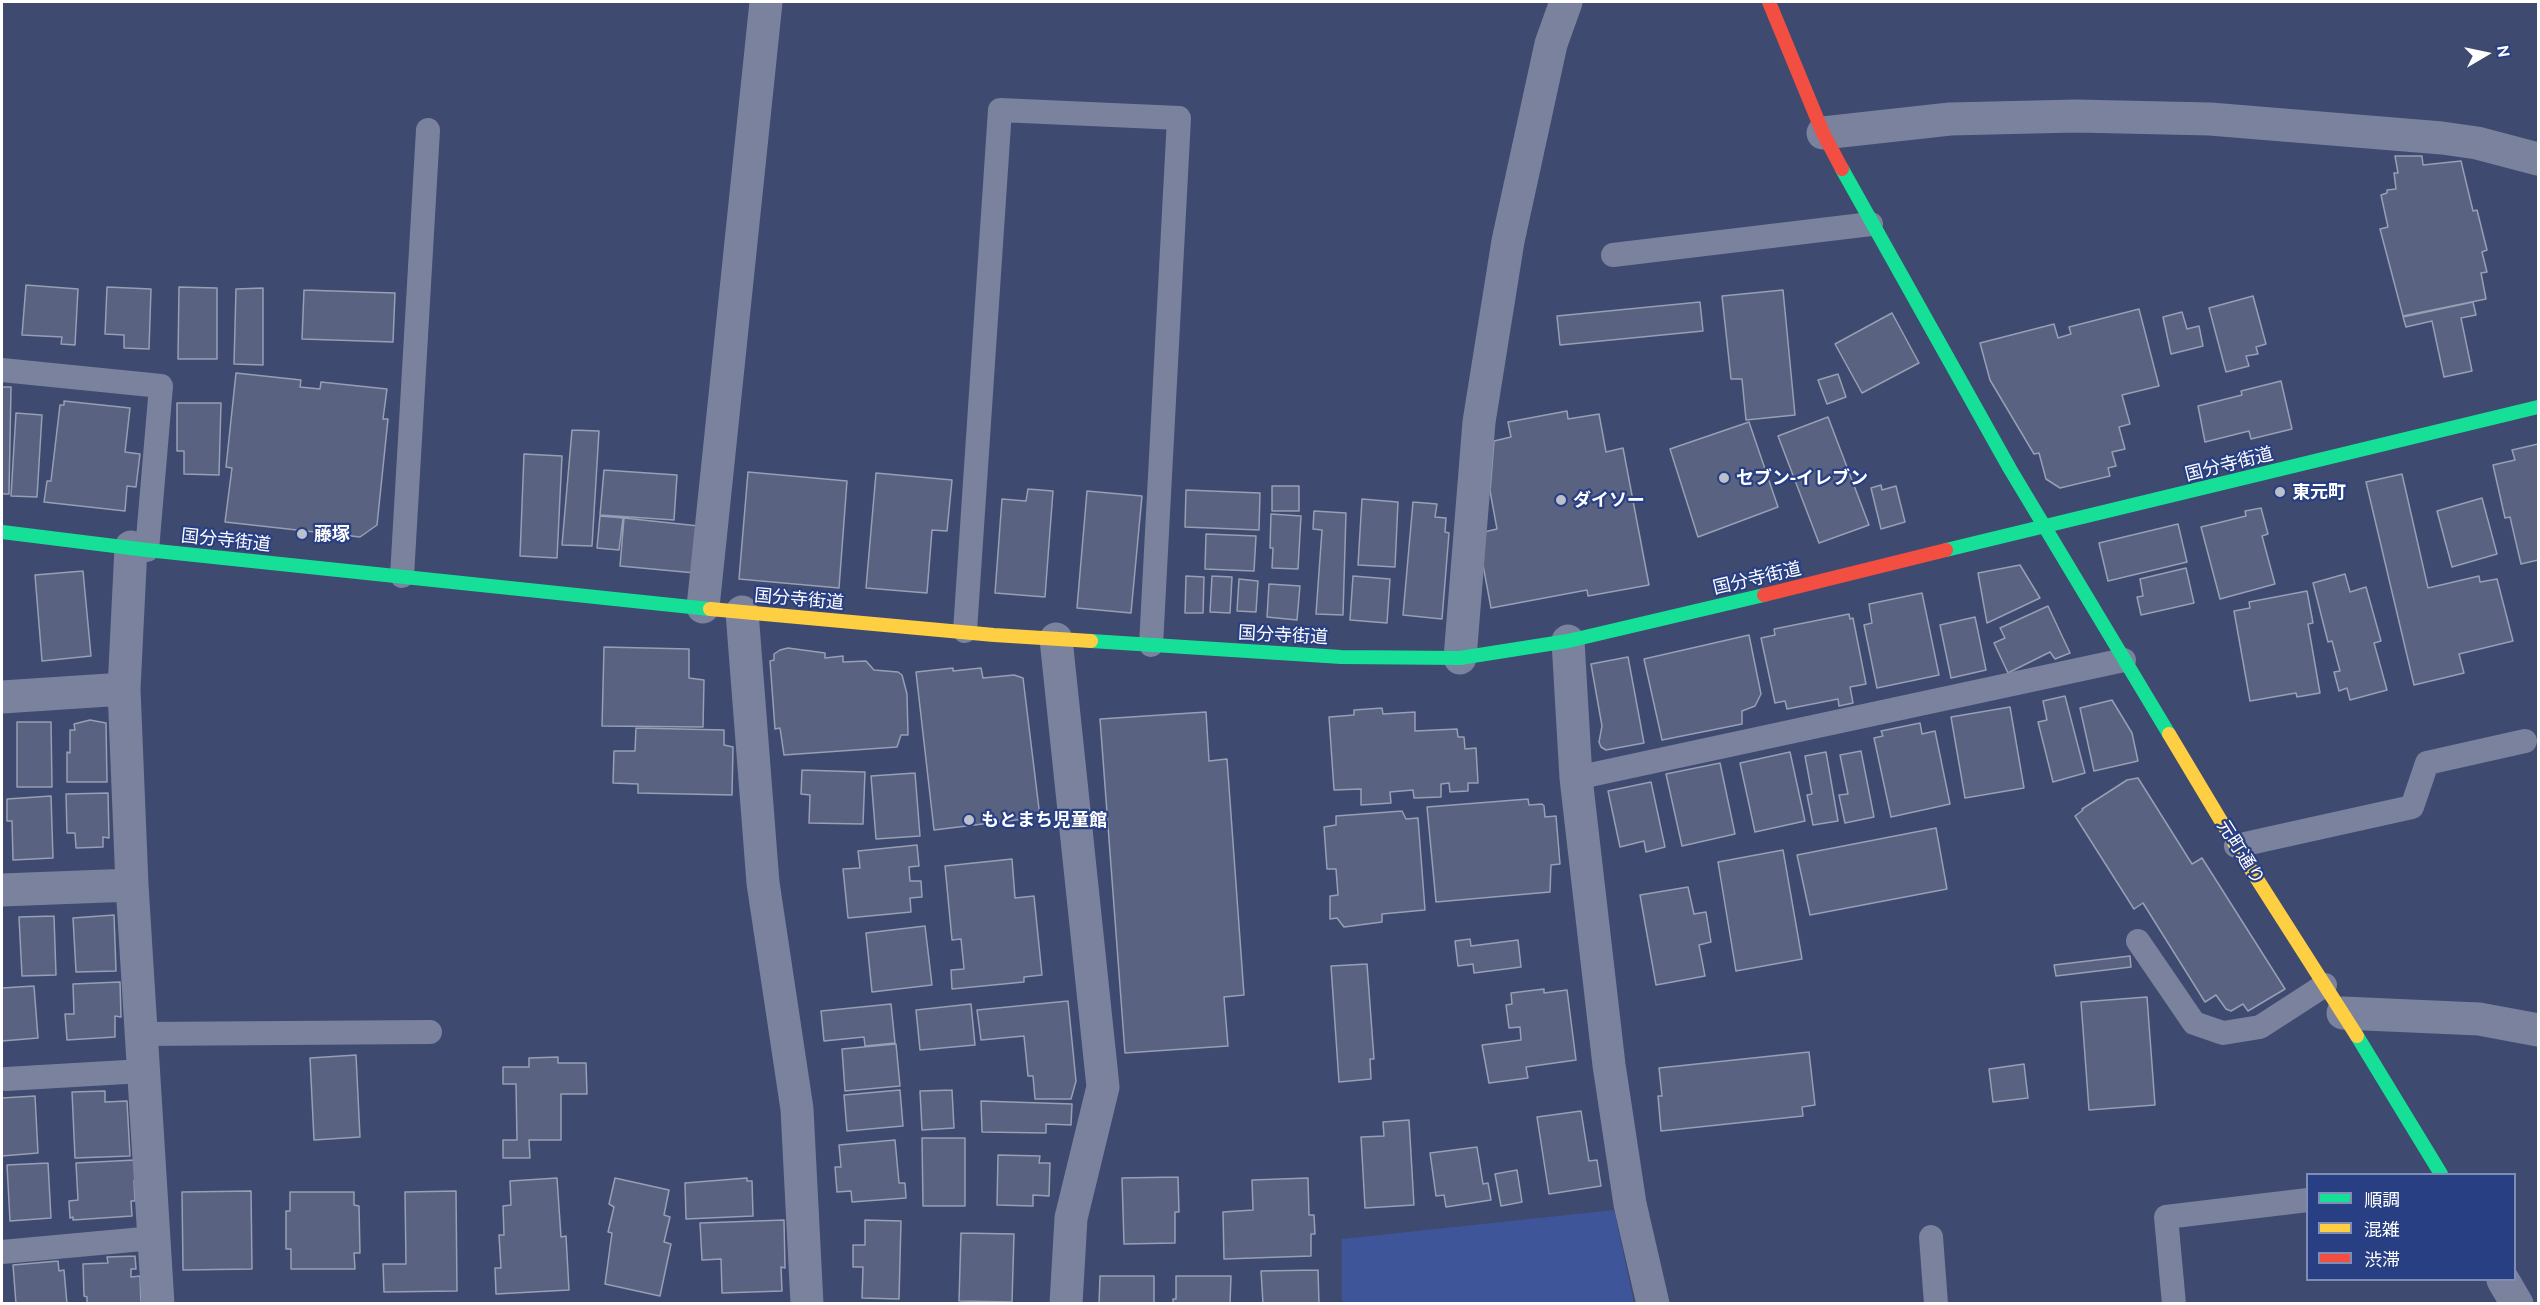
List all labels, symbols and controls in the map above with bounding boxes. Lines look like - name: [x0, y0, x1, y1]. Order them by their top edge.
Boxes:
- north arrow: [2456, 24, 2516, 84]
- text: N: [2494, 44, 2514, 58]
- street label: 国分寺街道: [2183, 443, 2275, 485]
- place label: セブン-イレブン: [1736, 467, 1868, 489]
- marker: セブン-イレブン: [1717, 471, 1731, 485]
- place label: 東元町: [2292, 481, 2346, 503]
- marker: 東元町: [2273, 485, 2287, 499]
- place label: ダイソー: [1573, 489, 1645, 511]
- marker: ダイソー: [1554, 493, 1568, 507]
- place label: 藤塚: [314, 523, 350, 545]
- street label: 国分寺街道: [180, 525, 272, 555]
- marker: 藤塚: [295, 527, 309, 541]
- street label: 国分寺街道: [1711, 557, 1803, 599]
- street label: 国分寺街道: [753, 584, 845, 614]
- street label: 国分寺街道: [1237, 622, 1329, 648]
- place label: もとまち児童館: [981, 809, 1107, 831]
- marker: もとまち児童館: [962, 813, 976, 827]
- street label: 元町通り: [2213, 816, 2269, 888]
- legend: [2306, 1173, 2516, 1281]
- text: 順調: [2364, 1189, 2400, 1209]
- text: 混雑: [2364, 1219, 2400, 1239]
- text: 渋滞: [2364, 1249, 2400, 1269]

